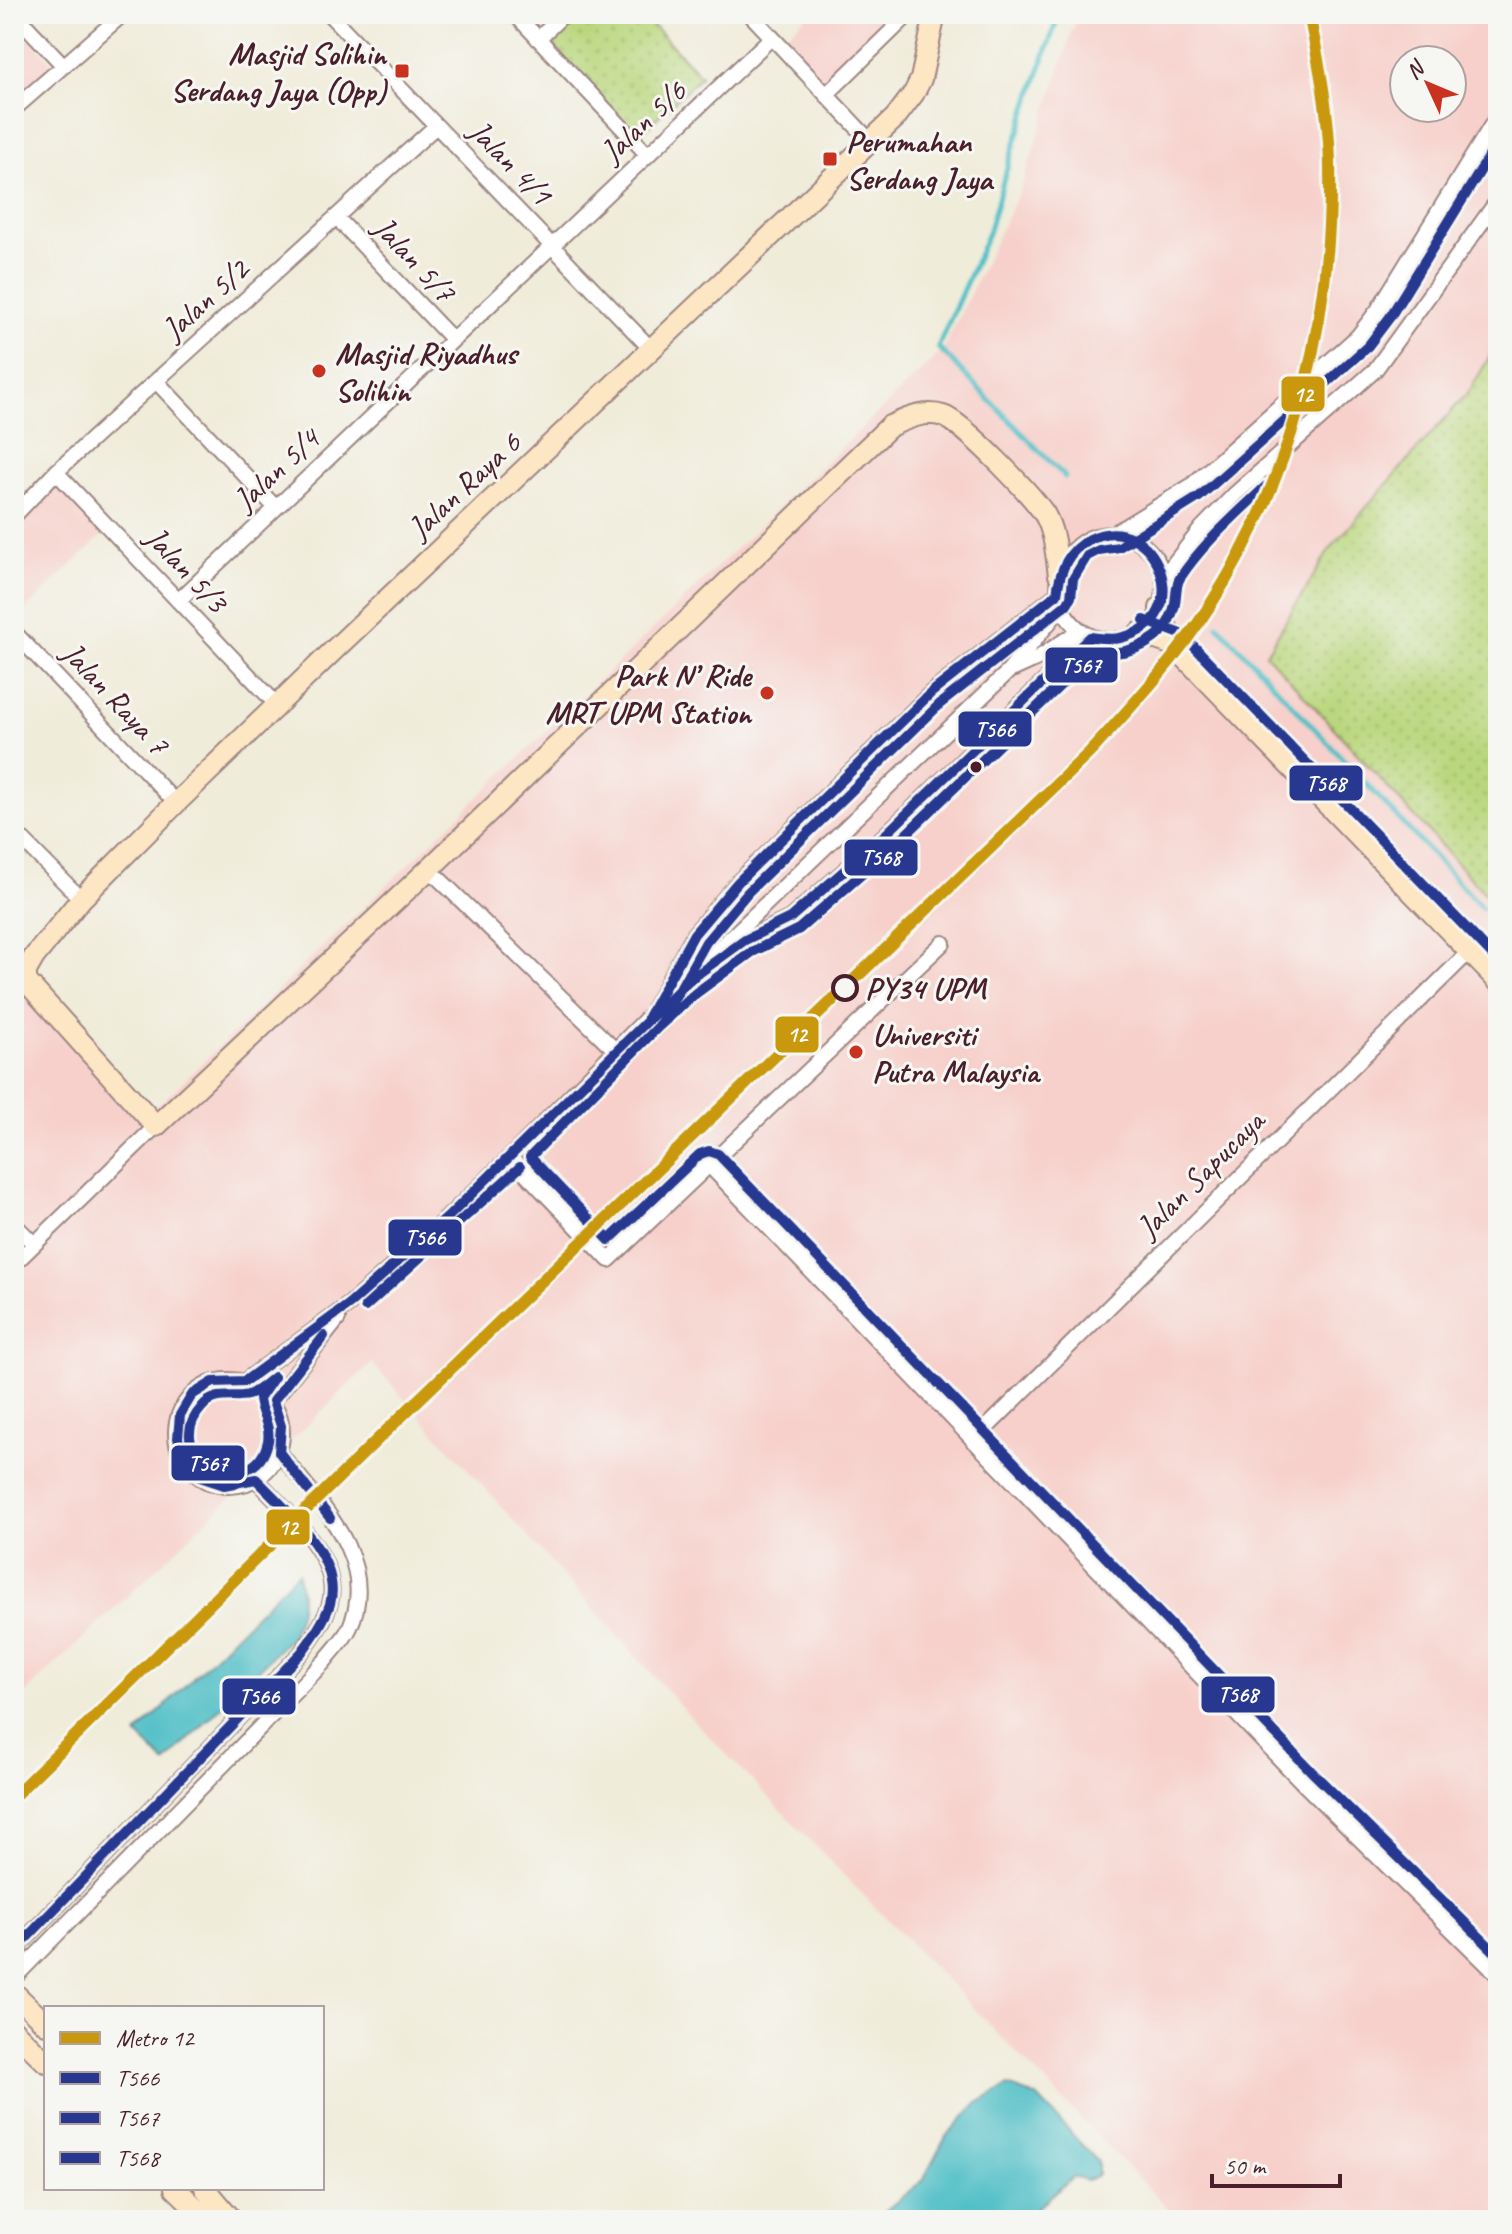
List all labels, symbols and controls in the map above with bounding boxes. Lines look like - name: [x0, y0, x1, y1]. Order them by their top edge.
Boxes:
- place label: Masjid Solihin Serdang Jaya (Opp): [170, 33, 388, 111]
- north arrow: [1388, 44, 1468, 124]
- text: N: [1400, 54, 1431, 85]
- marker: Masjid Solihin Serdang Jaya (Opp): [393, 62, 411, 80]
- street label: Jalan 5/6: [590, 70, 696, 173]
- street label: Jalan 4/1: [459, 110, 562, 215]
- place label: Perumahan Serdang Jaya: [846, 121, 995, 199]
- marker: Perumahan Serdang Jaya: [821, 150, 839, 168]
- street label: Jalan 5/7: [363, 206, 466, 312]
- street label: Jalan 5/2: [152, 248, 259, 350]
- place label: Masjid Riyadhus Solihin: [335, 333, 520, 411]
- marker: Masjid Riyadhus Solihin: [310, 362, 328, 380]
- line badge: 12: [1280, 375, 1326, 413]
- text: 12: [1293, 381, 1315, 409]
- street label: Jalan 5/4: [223, 417, 331, 521]
- street label: Jalan Raya 6: [398, 422, 531, 549]
- street label: Jalan 5/3: [135, 516, 239, 623]
- street label: Jalan Raya 7: [52, 632, 179, 765]
- line badge: T567: [1044, 646, 1119, 684]
- text: T567: [1061, 652, 1103, 680]
- place label: Park N’ Ride MRT UPM Station: [546, 655, 753, 733]
- marker: Park N’ Ride MRT UPM Station: [758, 684, 776, 702]
- line badge: T566: [957, 710, 1033, 748]
- text: T566: [975, 716, 1017, 744]
- unlabelled marker: [968, 759, 984, 775]
- line badge: T568: [1288, 764, 1364, 802]
- text: T568: [1306, 770, 1349, 798]
- line badge: T568: [843, 838, 919, 877]
- text: T568: [861, 844, 904, 872]
- place label: PY34 UPM: [865, 968, 988, 1009]
- marker: PY34 UPM: [832, 975, 858, 1001]
- place label: Universiti Putra Malaysia: [872, 1014, 1041, 1092]
- line badge: 12: [774, 1015, 820, 1054]
- text: 12: [787, 1021, 809, 1049]
- marker: Universiti Putra Malaysia: [847, 1043, 865, 1061]
- street label: Jalan Sapucaya: [1126, 1100, 1275, 1248]
- line badge: T566: [387, 1218, 463, 1257]
- text: T566: [405, 1224, 447, 1252]
- line badge: T567: [170, 1444, 246, 1482]
- text: T567: [188, 1450, 230, 1478]
- line badge: 12: [265, 1508, 311, 1546]
- text: 12: [278, 1514, 300, 1542]
- line badge: T568: [1200, 1675, 1276, 1714]
- line badge: T566: [221, 1677, 297, 1716]
- text: T568: [1218, 1681, 1261, 1709]
- text: T566: [239, 1683, 281, 1711]
- legend: [44, 2006, 324, 2190]
- text: Metro 12: [116, 2023, 196, 2053]
- text: T566: [116, 2063, 161, 2093]
- text: T567: [116, 2103, 161, 2133]
- scale bar: [1212, 2138, 1340, 2188]
- text: T568: [116, 2143, 162, 2173]
- text: 50 m: [1224, 2151, 1267, 2181]

